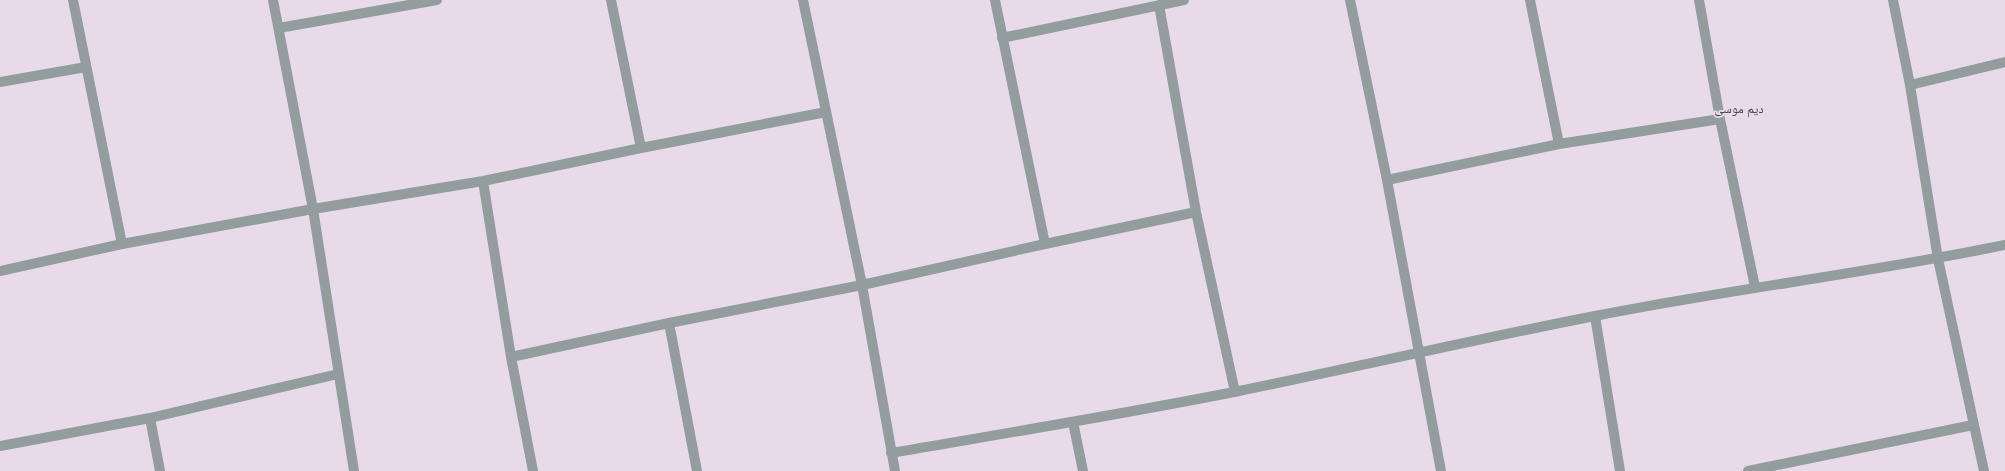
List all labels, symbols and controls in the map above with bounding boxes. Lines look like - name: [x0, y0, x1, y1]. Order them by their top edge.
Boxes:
- district label: ديم موسى: [1714, 100, 1764, 117]

